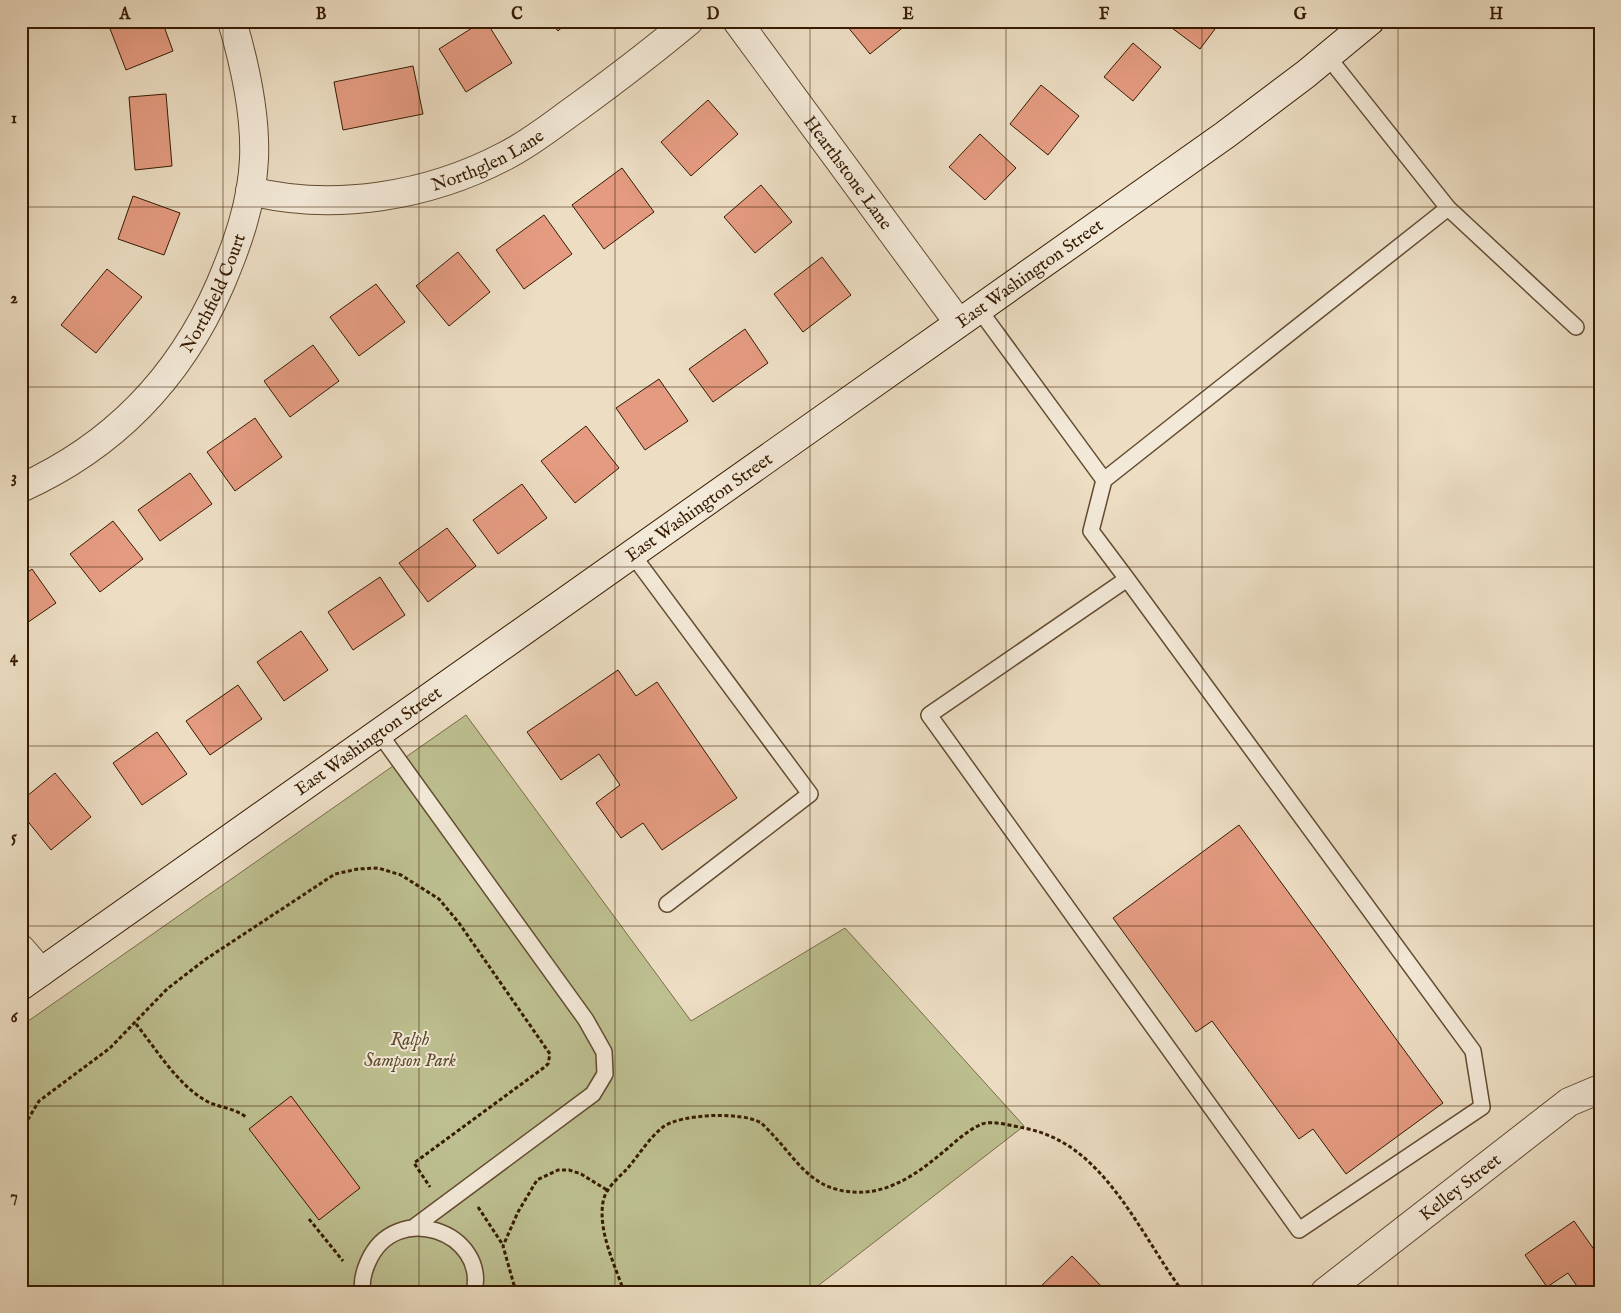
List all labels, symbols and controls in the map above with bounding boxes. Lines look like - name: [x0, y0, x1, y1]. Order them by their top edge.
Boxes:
- text: A: [119, 5, 132, 25]
- text: B: [316, 5, 327, 25]
- text: C: [511, 5, 523, 25]
- text: D: [707, 5, 720, 25]
- text: E: [902, 5, 914, 25]
- text: F: [1099, 5, 1110, 25]
- text: G: [1294, 5, 1307, 25]
- text: H: [1489, 5, 1503, 25]
- text: 1: [11, 109, 17, 129]
- street label: Hearthstone Lane: [798, 112, 897, 235]
- street label: Northglen Lane: [429, 125, 549, 198]
- street label: East Washington Street: [952, 215, 1108, 334]
- street label: Northfield Court: [176, 231, 252, 358]
- text: 2: [10, 289, 18, 309]
- street label: East Washington Street: [622, 448, 778, 568]
- text: 3: [11, 468, 17, 488]
- text: 4: [10, 648, 19, 668]
- street label: East Washington Street: [291, 682, 447, 802]
- text: 5: [11, 828, 17, 848]
- text: 6: [11, 1008, 19, 1028]
- park label: Ralph Sampson Park: [364, 1029, 456, 1073]
- street label: Kelley Street: [1416, 1149, 1506, 1227]
- text: 7: [10, 1187, 18, 1207]

